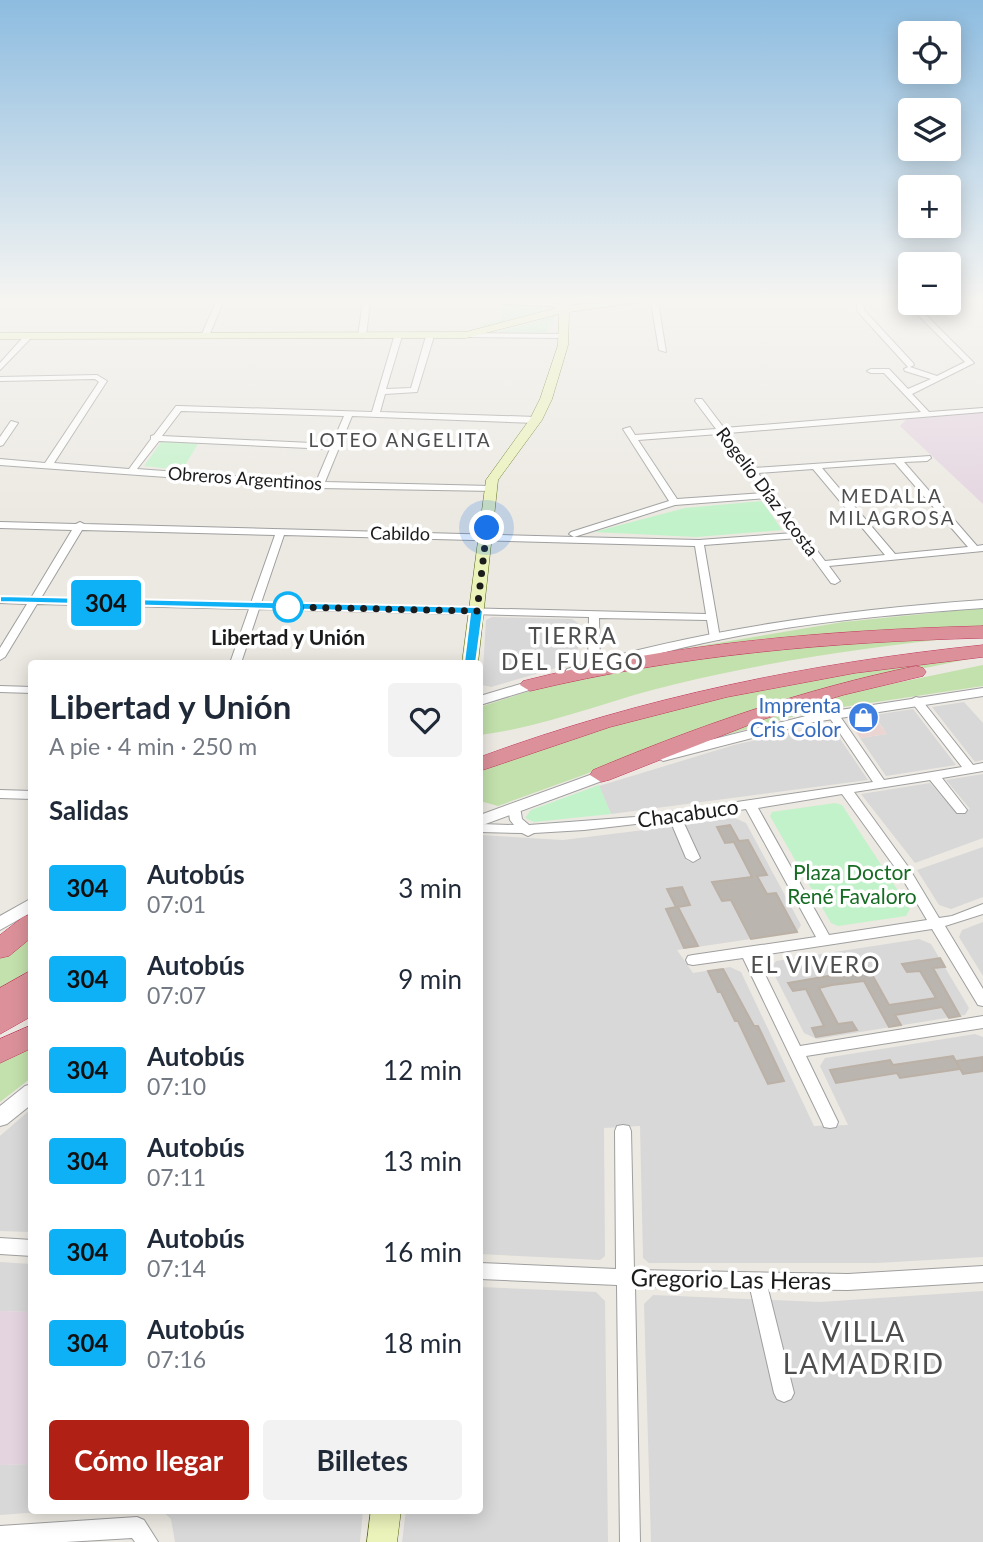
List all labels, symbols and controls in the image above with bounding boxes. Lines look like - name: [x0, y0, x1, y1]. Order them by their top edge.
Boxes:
- map controls: [898, 21, 961, 315]
- button: locate: [898, 21, 961, 84]
- button: layers: [898, 98, 961, 161]
- button: +: [898, 175, 961, 238]
- button: −: [898, 252, 961, 315]
- street label: Rogelio Díaz Acosta: [712, 423, 823, 560]
- district label: LOTEO ANGELITA: [308, 428, 492, 451]
- street label: Obreros Argentinos: [167, 462, 323, 494]
- district label: MEDALLA MILAGROSA: [828, 484, 956, 529]
- your location: [469, 510, 504, 545]
- street label: Cabildo: [370, 521, 430, 545]
- line badge: 304: [66, 580, 146, 626]
- text: 304: [85, 588, 127, 617]
- marker: Libertad y Unión: [273, 592, 303, 622]
- district label: TIERRA DEL FUEGO: [501, 621, 645, 675]
- place label: Libertad y Unión: [211, 624, 365, 649]
- button: heart: [388, 683, 462, 757]
- text: Libertad y Unión: [49, 686, 291, 726]
- place label: Imprenta Cris Color: [750, 692, 841, 741]
- shop icon: Imprenta Cris Color: [847, 701, 881, 735]
- text: A pie · 4 min · 250 m: [49, 732, 257, 760]
- street label: Chacabuco: [636, 793, 740, 832]
- text: Salidas: [49, 794, 129, 826]
- text: Autobús: [147, 858, 245, 890]
- park label: Plaza Doctor René Favaloro: [787, 859, 917, 908]
- text: 3 min: [398, 872, 462, 904]
- text: 304: [67, 873, 108, 902]
- text: 07:01: [147, 890, 206, 918]
- text: Autobús: [147, 949, 245, 981]
- district label: EL VIVERO: [751, 950, 882, 978]
- text: 9 min: [398, 963, 462, 995]
- text: 304: [67, 964, 108, 993]
- text: 07:07: [147, 981, 206, 1009]
- text: Autobús: [147, 1040, 245, 1072]
- text: 12 min: [383, 1054, 462, 1086]
- text: 304: [67, 1055, 108, 1084]
- text: 07:10: [147, 1072, 206, 1100]
- text: Autobús: [147, 1131, 245, 1163]
- text: 13 min: [383, 1145, 462, 1177]
- text: 304: [67, 1146, 108, 1175]
- text: 07:11: [147, 1163, 206, 1191]
- text: Autobús: [147, 1222, 245, 1254]
- text: 16 min: [383, 1236, 462, 1268]
- text: 304: [67, 1237, 108, 1266]
- text: 07:14: [147, 1254, 206, 1282]
- street label: Gregorio Las Heras: [630, 1262, 832, 1295]
- text: Autobús: [147, 1313, 245, 1345]
- district label: VILLA LAMADRID: [783, 1314, 945, 1380]
- text: 18 min: [383, 1327, 462, 1359]
- text: 304: [67, 1328, 108, 1357]
- text: 07:16: [147, 1345, 206, 1373]
- button: Cómo llegar: [49, 1420, 249, 1500]
- button: Billetes: [263, 1420, 462, 1500]

